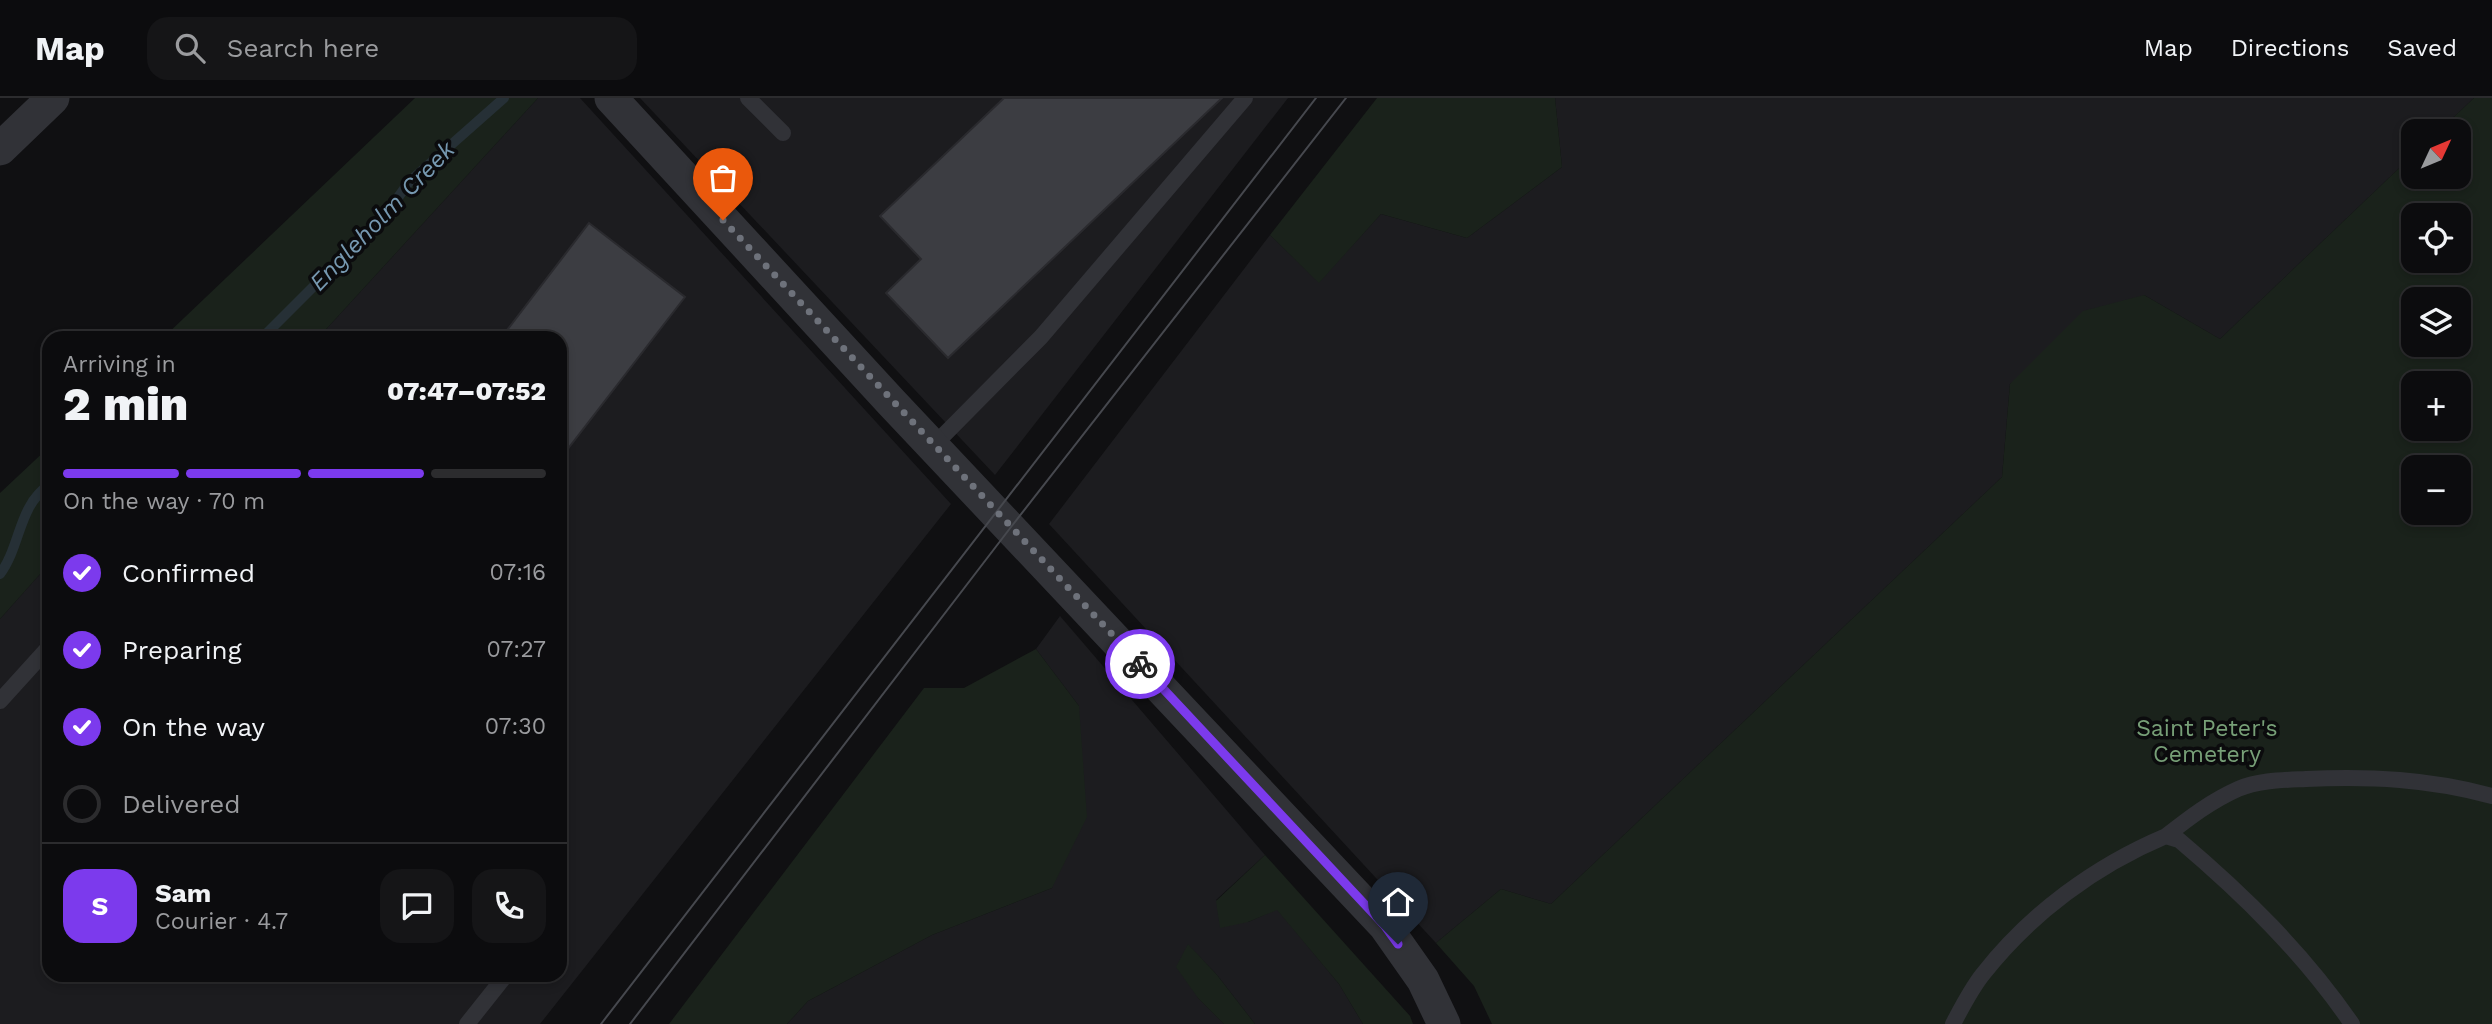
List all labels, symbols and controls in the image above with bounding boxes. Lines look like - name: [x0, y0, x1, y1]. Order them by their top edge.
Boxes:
- search box: [147, 17, 637, 80]
- text: Map: [35, 29, 105, 68]
- icon: search: [171, 29, 209, 67]
- text: Search here: [227, 33, 379, 63]
- text: Map: [2144, 34, 2193, 62]
- text: Directions: [2231, 34, 2349, 62]
- text: Saved: [2387, 34, 2457, 62]
- north arrow: [2401, 119, 2471, 189]
- map controls: [2401, 119, 2471, 525]
- water label: Engleholm Creek: [304, 135, 461, 296]
- pin: [693, 148, 753, 220]
- icon: bag: [704, 159, 742, 197]
- button: locate: [2401, 203, 2471, 273]
- button: layers: [2401, 287, 2471, 357]
- text: Arriving in: [63, 351, 176, 378]
- button: +: [2401, 371, 2471, 441]
- text: 07:47–07:52: [387, 376, 546, 406]
- text: 2 min: [63, 377, 188, 431]
- button: −: [2401, 455, 2471, 525]
- text: On the way · 70 m: [63, 488, 265, 515]
- icon: check: [63, 554, 101, 592]
- text: Confirmed: [122, 558, 255, 588]
- text: 07:16: [489, 559, 546, 586]
- courier: [1105, 629, 1175, 699]
- icon: check: [63, 631, 101, 669]
- text: Preparing: [122, 635, 242, 665]
- text: 07:27: [487, 636, 546, 663]
- icon: bike: [1121, 645, 1159, 683]
- icon: check: [63, 708, 101, 746]
- text: On the way: [122, 712, 265, 742]
- text: 07:30: [485, 713, 546, 740]
- park label: Saint Peter's Cemetery: [2136, 715, 2278, 768]
- text: Delivered: [122, 789, 241, 819]
- button: chat: [380, 869, 454, 943]
- button: phone: [472, 869, 546, 943]
- pin: [1368, 872, 1428, 944]
- text: Sam: [155, 878, 211, 908]
- icon: home: [1379, 883, 1417, 921]
- text: S: [92, 891, 108, 921]
- text: Courier · 4.7: [155, 908, 288, 935]

